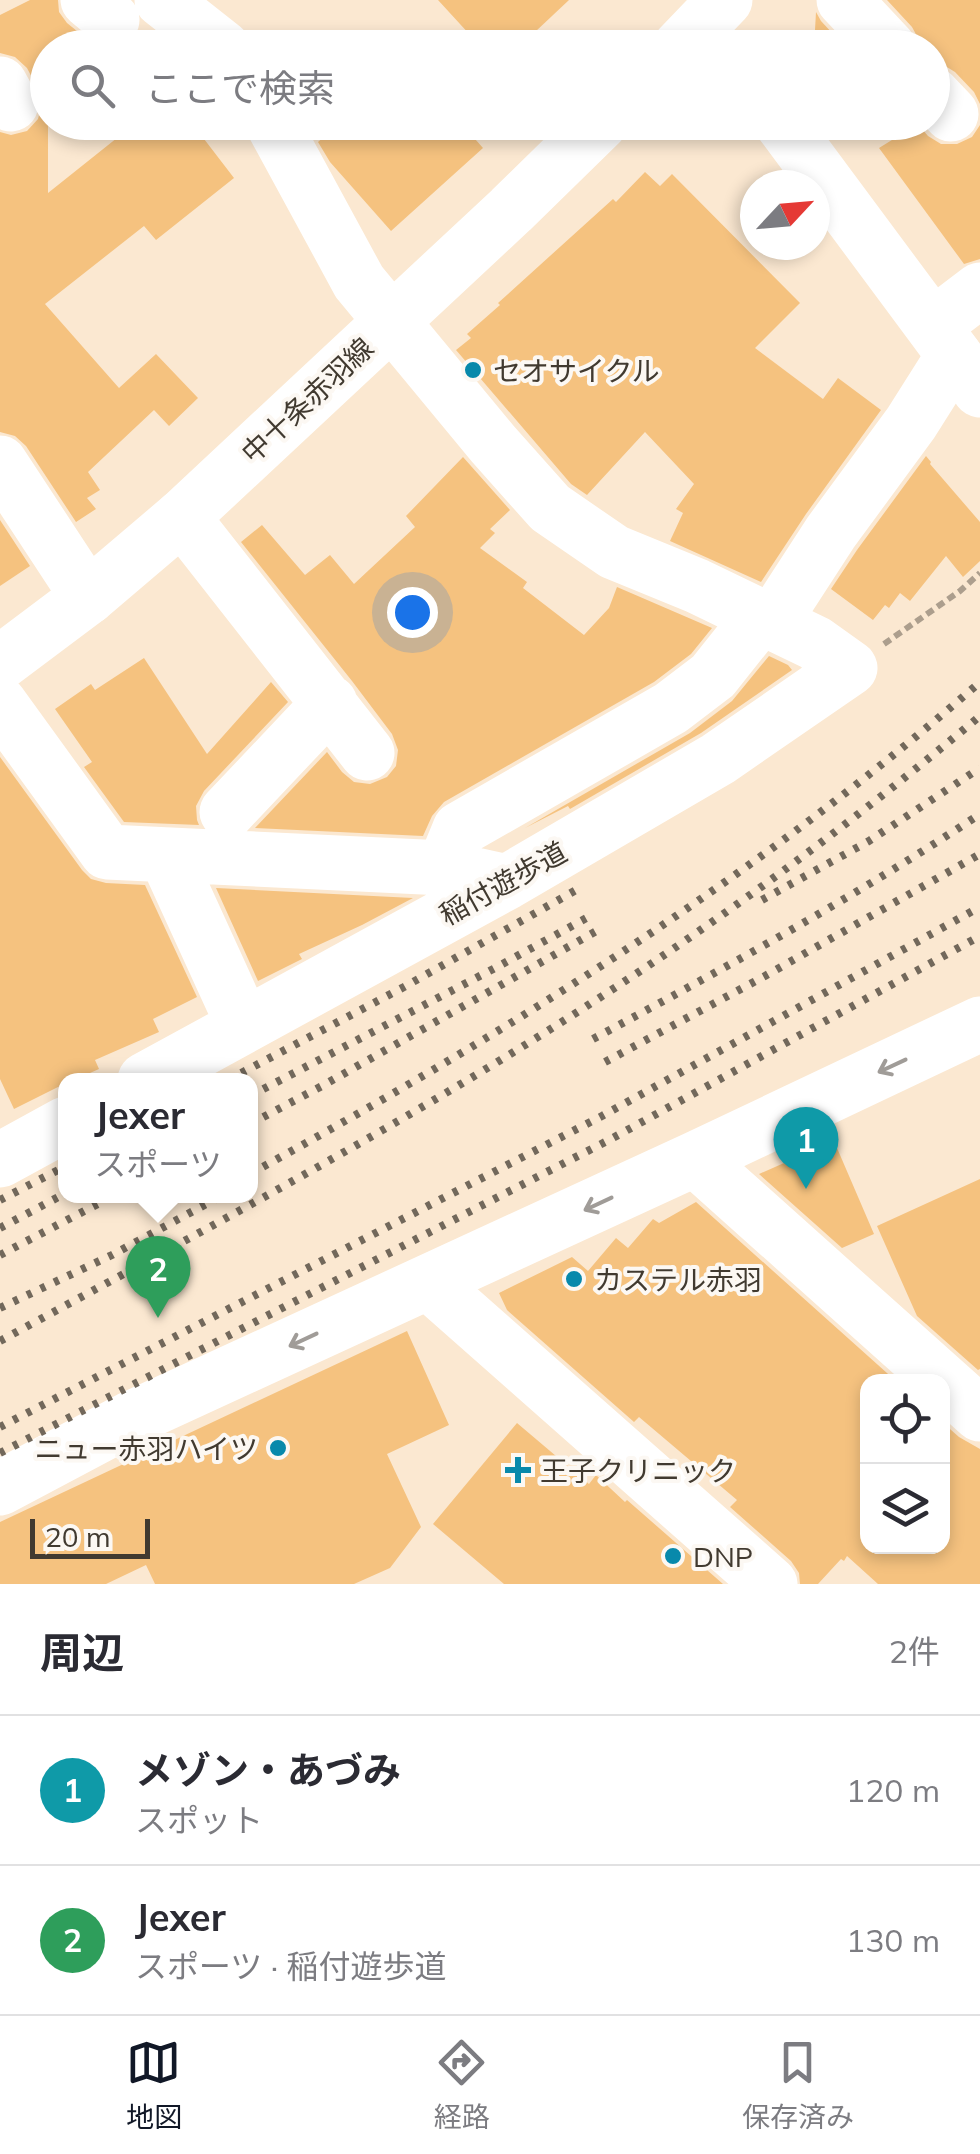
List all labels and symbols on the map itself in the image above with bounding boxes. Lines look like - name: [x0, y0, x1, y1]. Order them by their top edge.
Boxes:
- north arrow: [740, 170, 830, 260]
- street label: 中十条赤羽線: [234, 330, 380, 470]
- place label: セオサイクル: [493, 353, 660, 388]
- marker: セオサイクル: [462, 359, 484, 381]
- your location: [387, 587, 438, 638]
- street label: 稲付遊歩道: [433, 834, 573, 932]
- one-way arrow: [878, 1057, 908, 1076]
- pin: 1: [774, 1106, 838, 1189]
- one-way arrow: [583, 1196, 614, 1214]
- pin: 2: [126, 1236, 190, 1318]
- place label: カステル赤羽: [594, 1262, 762, 1297]
- marker: カステル赤羽: [563, 1268, 585, 1290]
- one-way arrow: [289, 1332, 319, 1351]
- place label: ニュー赤羽ハイツ: [35, 1431, 258, 1466]
- marker: ニュー赤羽ハイツ: [267, 1437, 289, 1459]
- place label: 王子クリニック: [540, 1453, 736, 1488]
- marker: 王子クリニック: [505, 1457, 531, 1483]
- scale bar: [30, 1514, 150, 1558]
- place label: DNP: [693, 1539, 753, 1574]
- marker: DNP: [662, 1545, 684, 1567]

